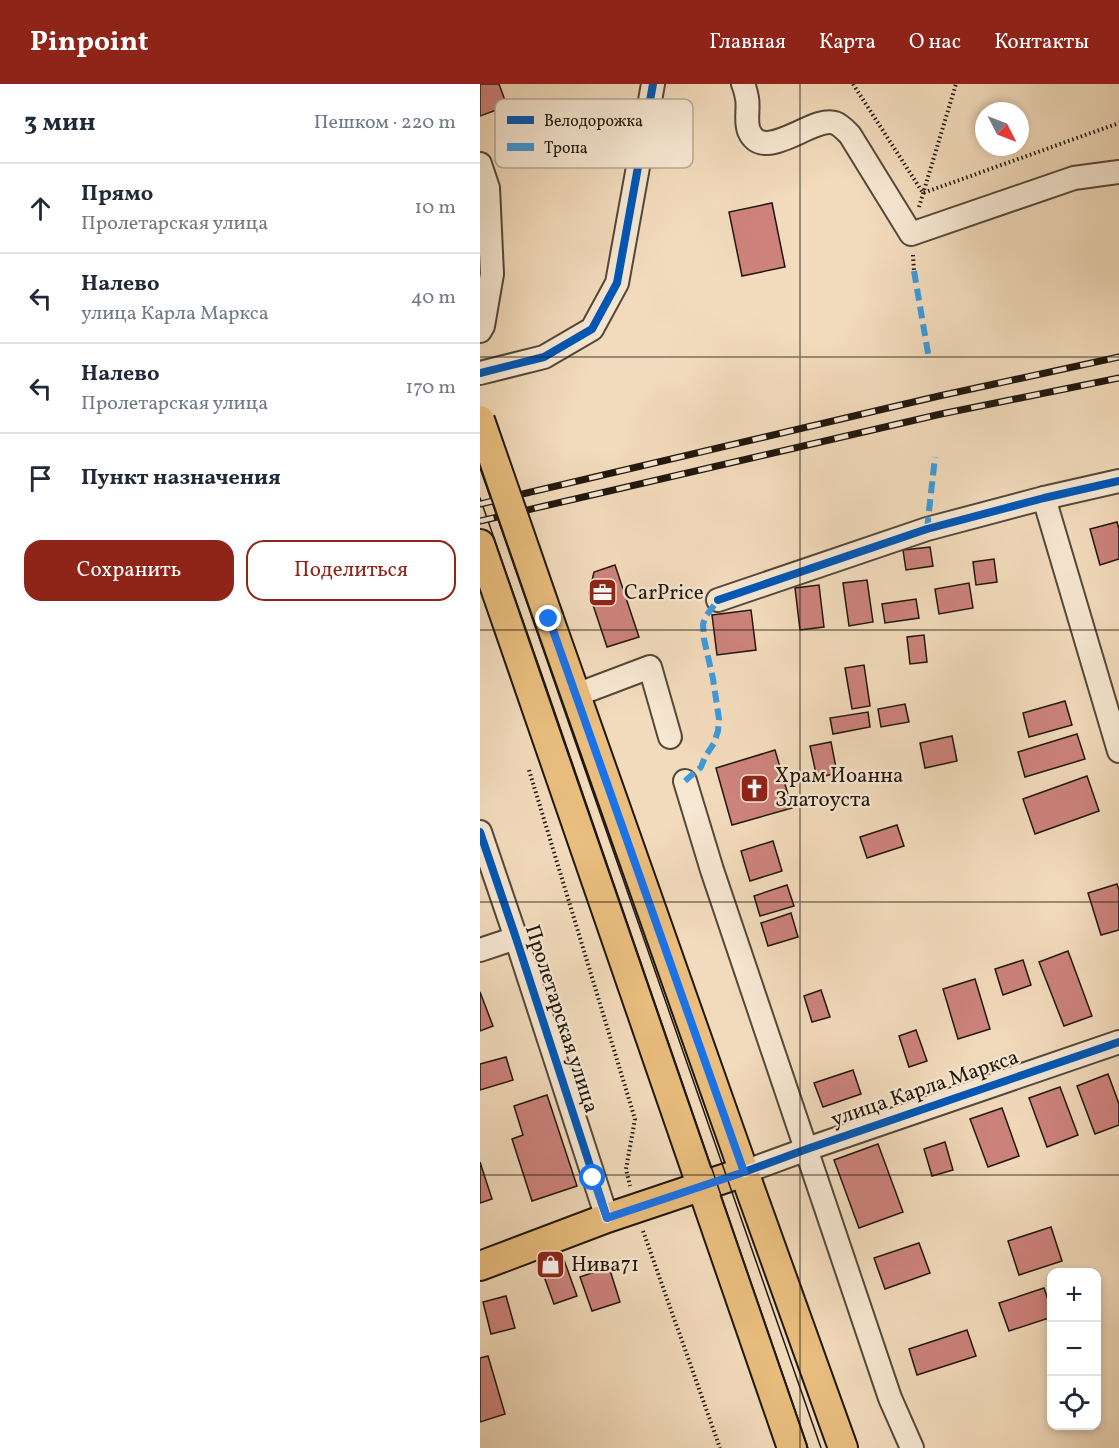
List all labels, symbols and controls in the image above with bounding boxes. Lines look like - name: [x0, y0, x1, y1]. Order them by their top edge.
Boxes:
- text: Pinpoint: [30, 23, 148, 62]
- text: Главная: [709, 28, 786, 57]
- text: Карта: [819, 28, 876, 57]
- text: О нас: [909, 28, 961, 57]
- text: Контакты: [994, 28, 1089, 57]
- legend: [495, 99, 693, 168]
- north arrow: [975, 102, 1029, 156]
- text: 3 мин: [24, 105, 96, 141]
- text: Пешком · 220 m: [314, 109, 456, 137]
- text: Велодорожка: [544, 111, 643, 133]
- text: Тропа: [544, 138, 588, 160]
- text: Прямо: [81, 179, 153, 210]
- icon: ahead: [24, 192, 57, 225]
- text: 10 m: [415, 194, 456, 222]
- text: Пролетарская улица: [81, 210, 268, 238]
- text: Налево: [81, 269, 160, 300]
- icon: left: [24, 282, 57, 315]
- text: 40 m: [411, 284, 456, 312]
- text: улица Карла Маркса: [81, 300, 269, 328]
- text: Налево: [81, 359, 160, 390]
- icon: left: [24, 372, 57, 405]
- text: 170 m: [406, 374, 456, 402]
- text: Пролетарская улица: [81, 390, 268, 418]
- icon: arrive: [24, 462, 57, 495]
- text: Пункт назначения: [81, 463, 281, 494]
- button: Сохранить: [24, 540, 234, 601]
- button: Поделиться: [246, 540, 456, 601]
- office icon: CarPrice: [587, 577, 619, 609]
- place label: CarPrice: [624, 579, 704, 608]
- route end: [535, 605, 561, 631]
- place label: Храм Иоанна Златоуста: [775, 762, 904, 815]
- church icon: Храм Иоанна Златоуста: [738, 772, 770, 804]
- street label: Пролетарская улица: [517, 921, 605, 1117]
- street label: улица Карла Маркса: [827, 1043, 1023, 1135]
- route start: [579, 1164, 605, 1190]
- shop icon: Нива71: [534, 1249, 566, 1281]
- place label: Нива71: [571, 1251, 639, 1280]
- map controls: [1047, 1268, 1101, 1430]
- button: +: [1047, 1268, 1101, 1322]
- button: −: [1047, 1322, 1101, 1376]
- button: locate: [1047, 1376, 1101, 1430]

